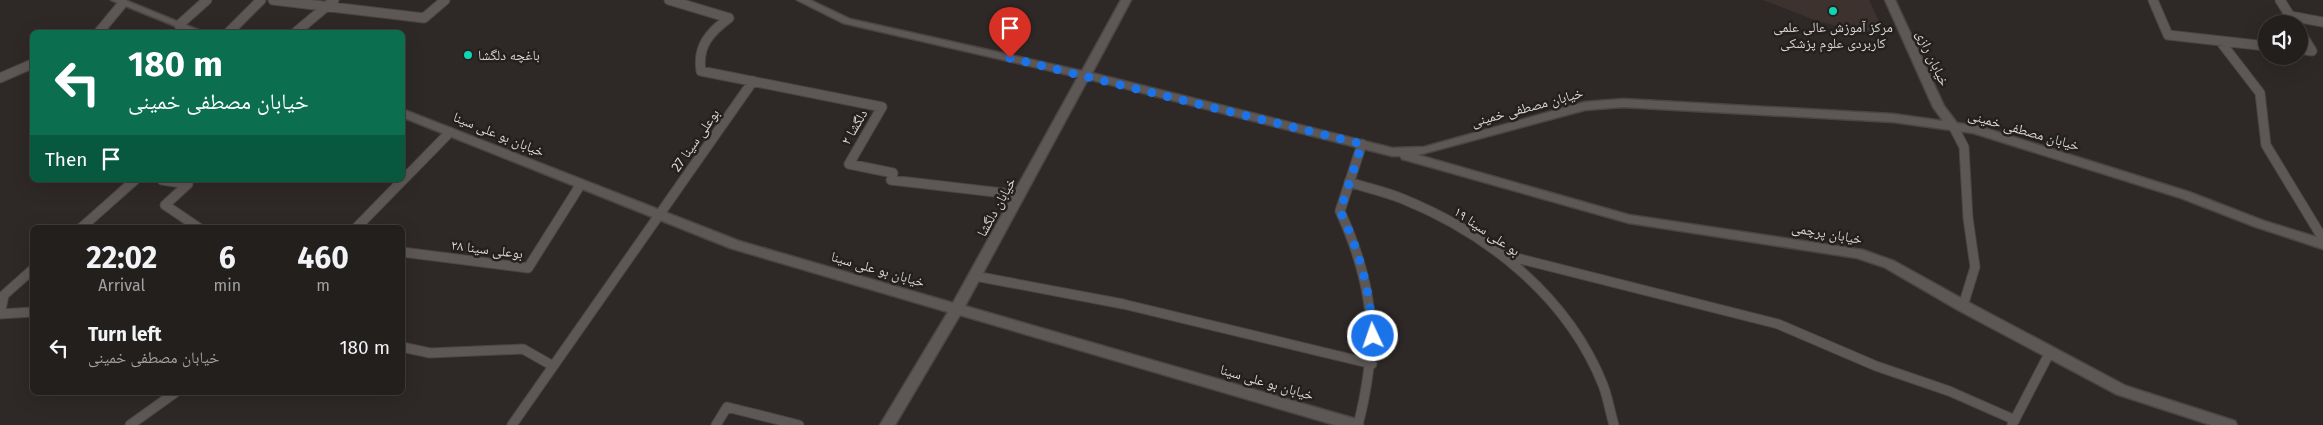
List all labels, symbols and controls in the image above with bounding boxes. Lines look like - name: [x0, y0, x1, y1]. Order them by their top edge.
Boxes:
- marker: مرکز آموزش عالی علمی کاربردی علوم پزشکی: [1827, 5, 1839, 17]
- pin: [989, 7, 1031, 58]
- icon: arrive: [996, 14, 1024, 42]
- map controls: [2258, 15, 2308, 65]
- button: sound: [2258, 15, 2308, 65]
- place label: مرکز آموزش عالی علمی کاربردی علوم پزشکی: [1773, 19, 1893, 53]
- street label: خیابان رازی: [1912, 28, 1953, 89]
- text: 180 m: [128, 43, 223, 85]
- place label: باغچه دلگشا: [478, 47, 540, 64]
- marker: باغچه دلگشا: [462, 49, 474, 61]
- icon: left: [45, 50, 110, 115]
- street label: خیابان مصطفی خمینی: [1469, 84, 1585, 131]
- text: خیابان مصطفی خمینی: [128, 88, 309, 115]
- street label: بوعلی سینا 27: [668, 105, 723, 175]
- street label: دلگشا ۲: [838, 106, 871, 148]
- street label: خیابان مصطفی خمینی: [1966, 106, 2082, 155]
- street label: خیابان بو علی سینا: [451, 108, 547, 160]
- icon: arrive: [97, 145, 125, 173]
- text: Then: [45, 148, 87, 171]
- street label: خیابان دلگشا: [973, 175, 1020, 240]
- street label: بو علی سینا ۱۹: [1450, 203, 1523, 260]
- street label: خیابان پرچمی: [1790, 219, 1864, 248]
- street label: بوعلی سینا ۲۸: [450, 237, 524, 262]
- text: 22:02: [86, 240, 157, 276]
- text: 6: [219, 240, 236, 276]
- text: 460: [297, 240, 349, 276]
- street label: خیابان بو علی سینا: [829, 248, 927, 291]
- text: Arrival: [98, 276, 145, 295]
- text: min: [213, 276, 241, 295]
- text: m: [316, 276, 330, 295]
- position arrow: [1346, 309, 1398, 361]
- text: Turn left: [88, 323, 162, 346]
- icon: left: [45, 334, 73, 362]
- text: 180 m: [339, 336, 390, 359]
- text: خیابان مصطفی خمینی: [88, 348, 220, 367]
- street label: خیابان بو علی سینا: [1218, 361, 1316, 404]

